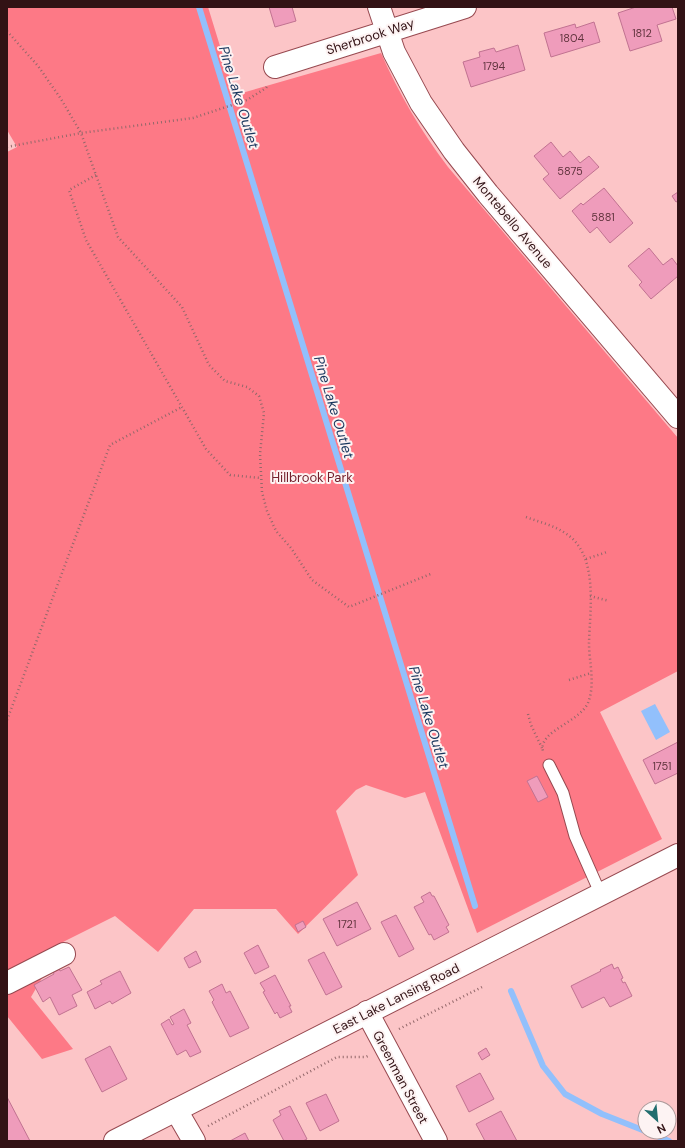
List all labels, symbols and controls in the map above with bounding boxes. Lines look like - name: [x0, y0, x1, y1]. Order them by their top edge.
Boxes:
- street label: Sherbrook Way: [324, 14, 416, 59]
- house number: 1812: [632, 26, 652, 40]
- house number: 1804: [560, 31, 584, 45]
- water label: Pine Lake Outlet: [215, 44, 263, 151]
- house number: 1794: [483, 59, 506, 73]
- house number: 5875: [557, 164, 583, 178]
- street label: Montebello Avenue: [469, 173, 556, 272]
- house number: 5881: [591, 210, 615, 224]
- water label: Pine Lake Outlet: [310, 354, 358, 461]
- park label: Hillbrook Park: [271, 469, 353, 486]
- water label: Pine Lake Outlet: [405, 664, 453, 771]
- house number: 1751: [652, 759, 672, 773]
- house number: 1721: [338, 917, 356, 931]
- street label: East Lake Lansing Road: [330, 959, 462, 1038]
- street label: Greenman Street: [369, 1028, 432, 1127]
- north arrow: [637, 1100, 677, 1140]
- text: N: [655, 1121, 668, 1137]

